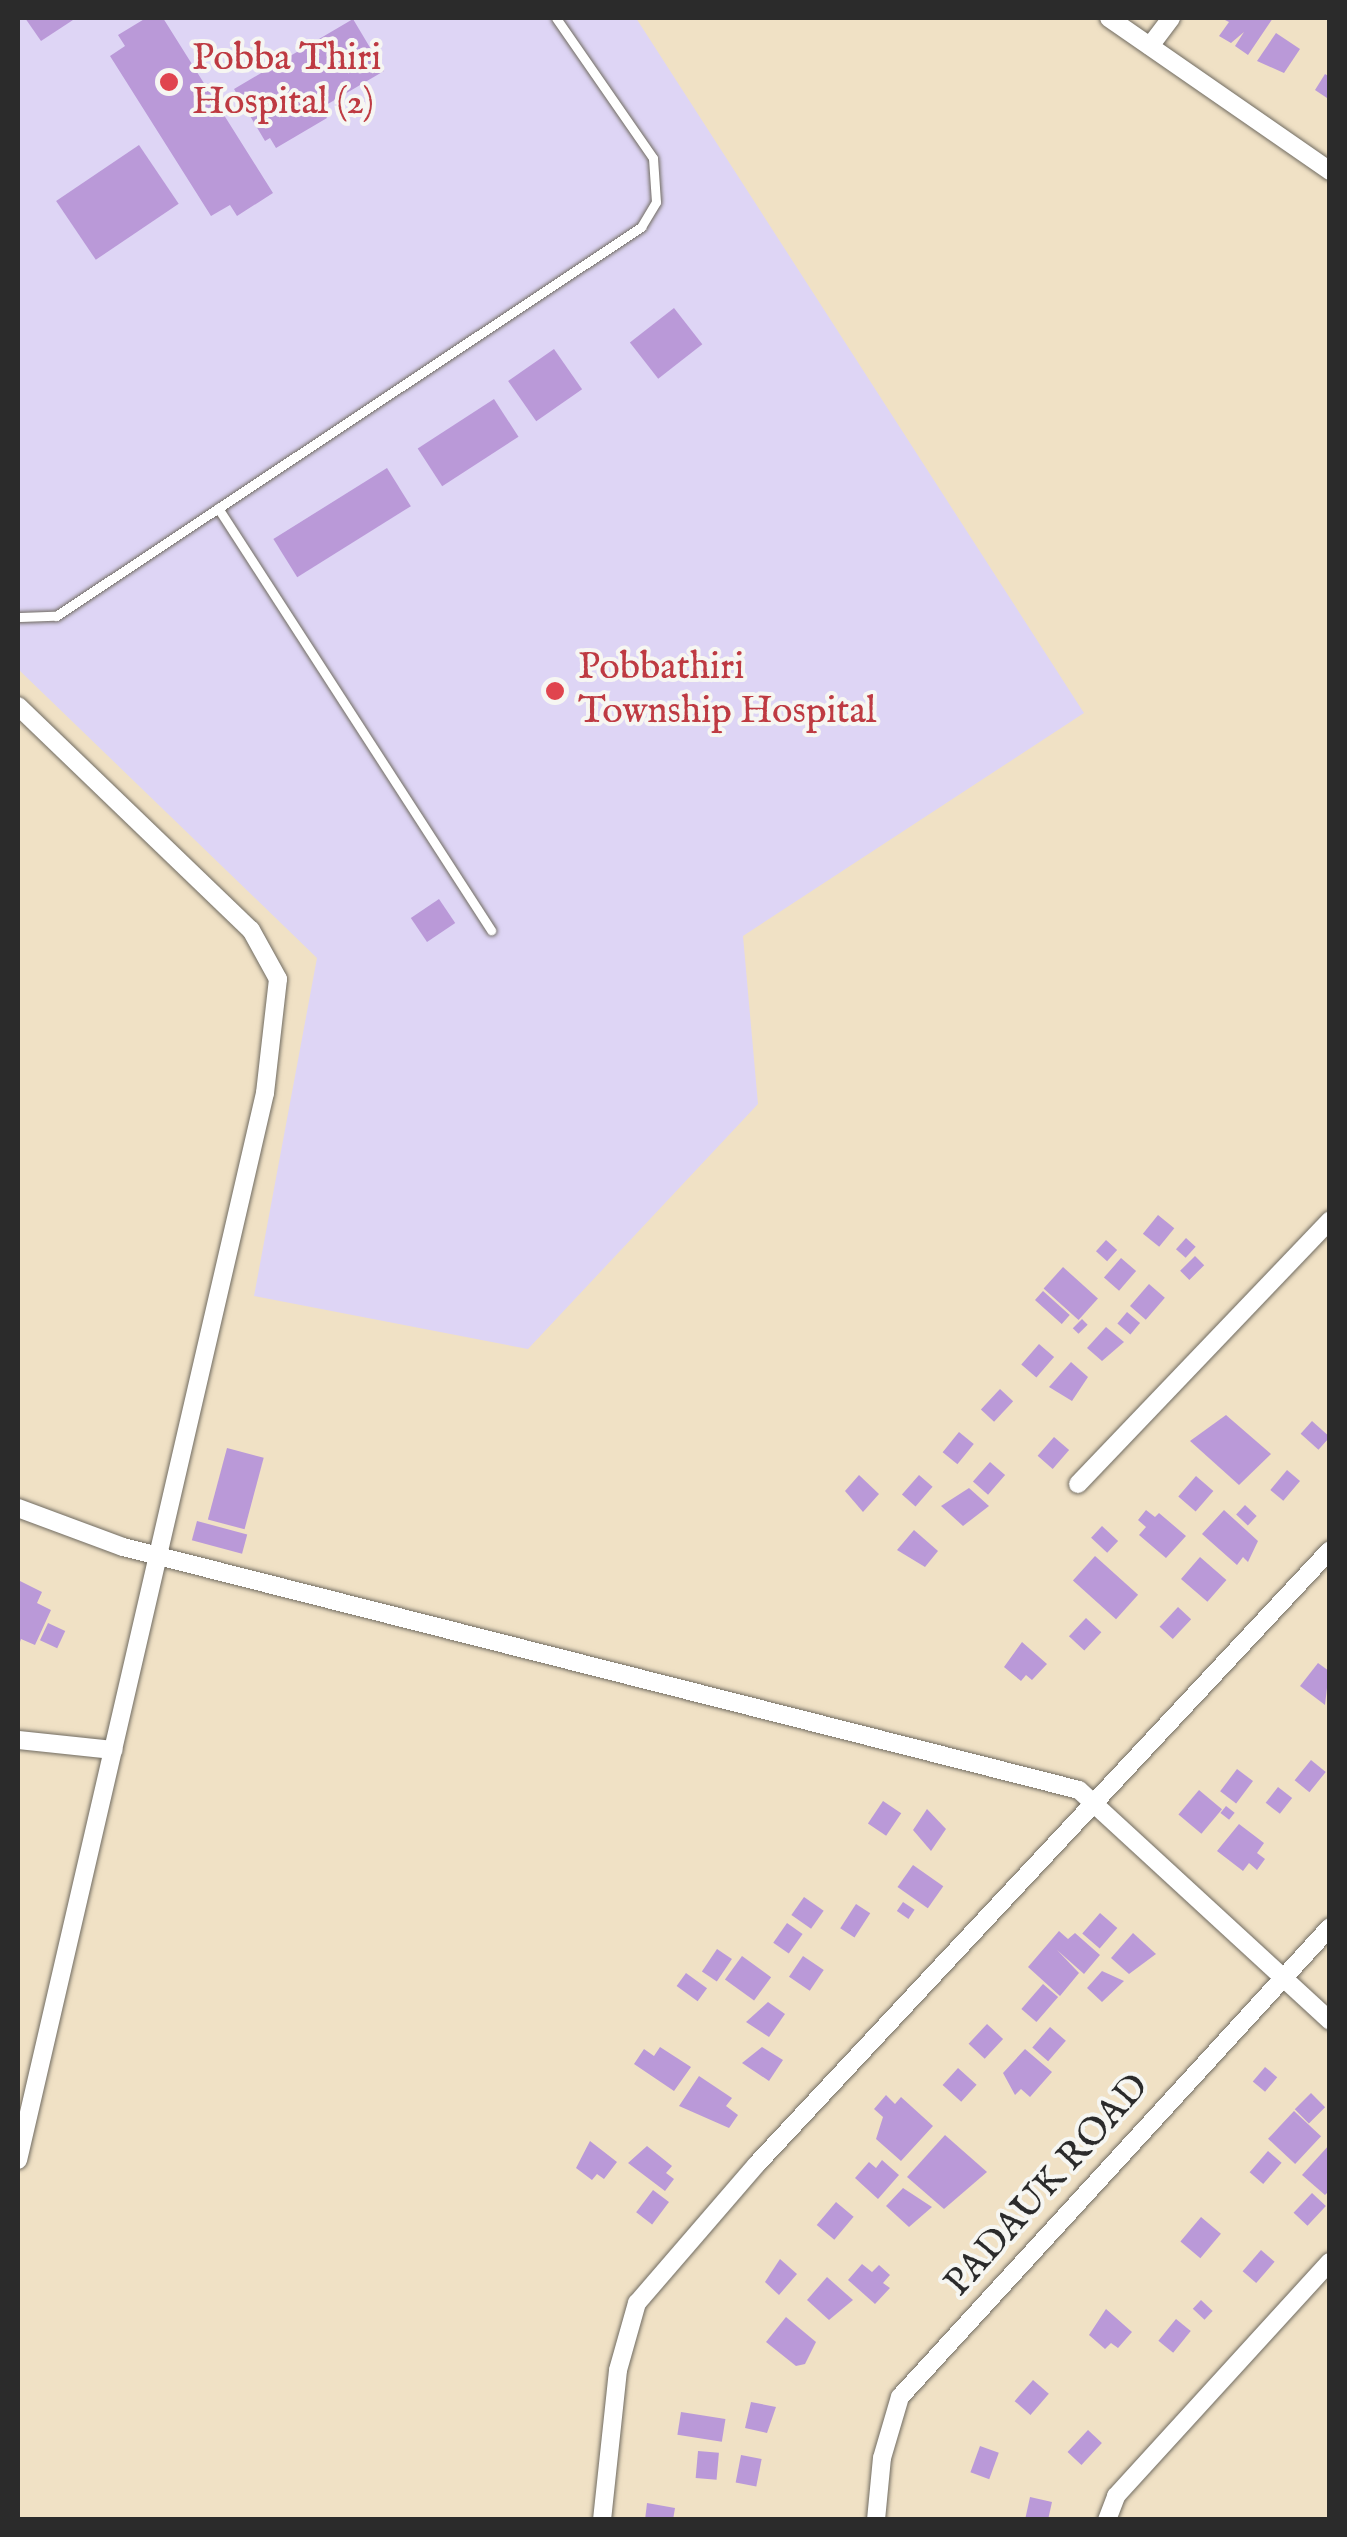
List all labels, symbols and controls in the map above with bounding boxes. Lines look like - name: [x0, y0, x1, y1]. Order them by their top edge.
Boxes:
- place label: Pobba Thiri Hospital (2): [192, 37, 381, 126]
- marker: Pobba Thiri Hospital (2): [156, 69, 182, 95]
- place label: Pobbathiri Township Hospital: [578, 646, 876, 736]
- marker: Pobbathiri Township Hospital: [542, 678, 568, 704]
- street label: PADAUK ROAD: [936, 2065, 1160, 2307]

